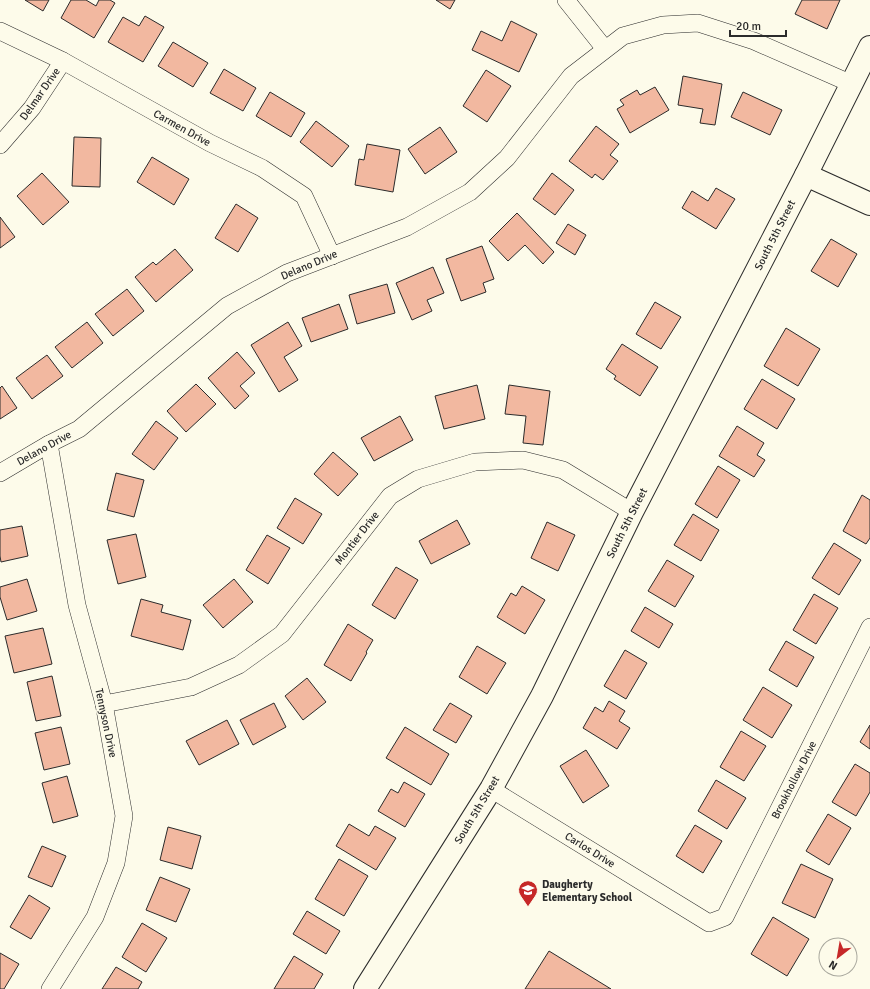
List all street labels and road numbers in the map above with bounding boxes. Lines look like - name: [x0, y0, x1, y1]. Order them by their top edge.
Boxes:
- street label: Delmar Drive: [17, 65, 63, 123]
- street label: Carmen Drive: [151, 107, 213, 149]
- street label: South 5th Street: [752, 198, 798, 272]
- street label: Delano Drive: [279, 247, 339, 283]
- street label: Delano Drive: [15, 428, 73, 468]
- street label: South 5th Street: [604, 486, 650, 560]
- street label: Montier Drive: [332, 509, 382, 567]
- street label: Tennyson Drive: [92, 687, 120, 759]
- street label: Brookhollow Drive: [769, 739, 819, 821]
- street label: South 5th Street: [452, 774, 502, 846]
- street label: Carlos Drive: [562, 829, 618, 871]

